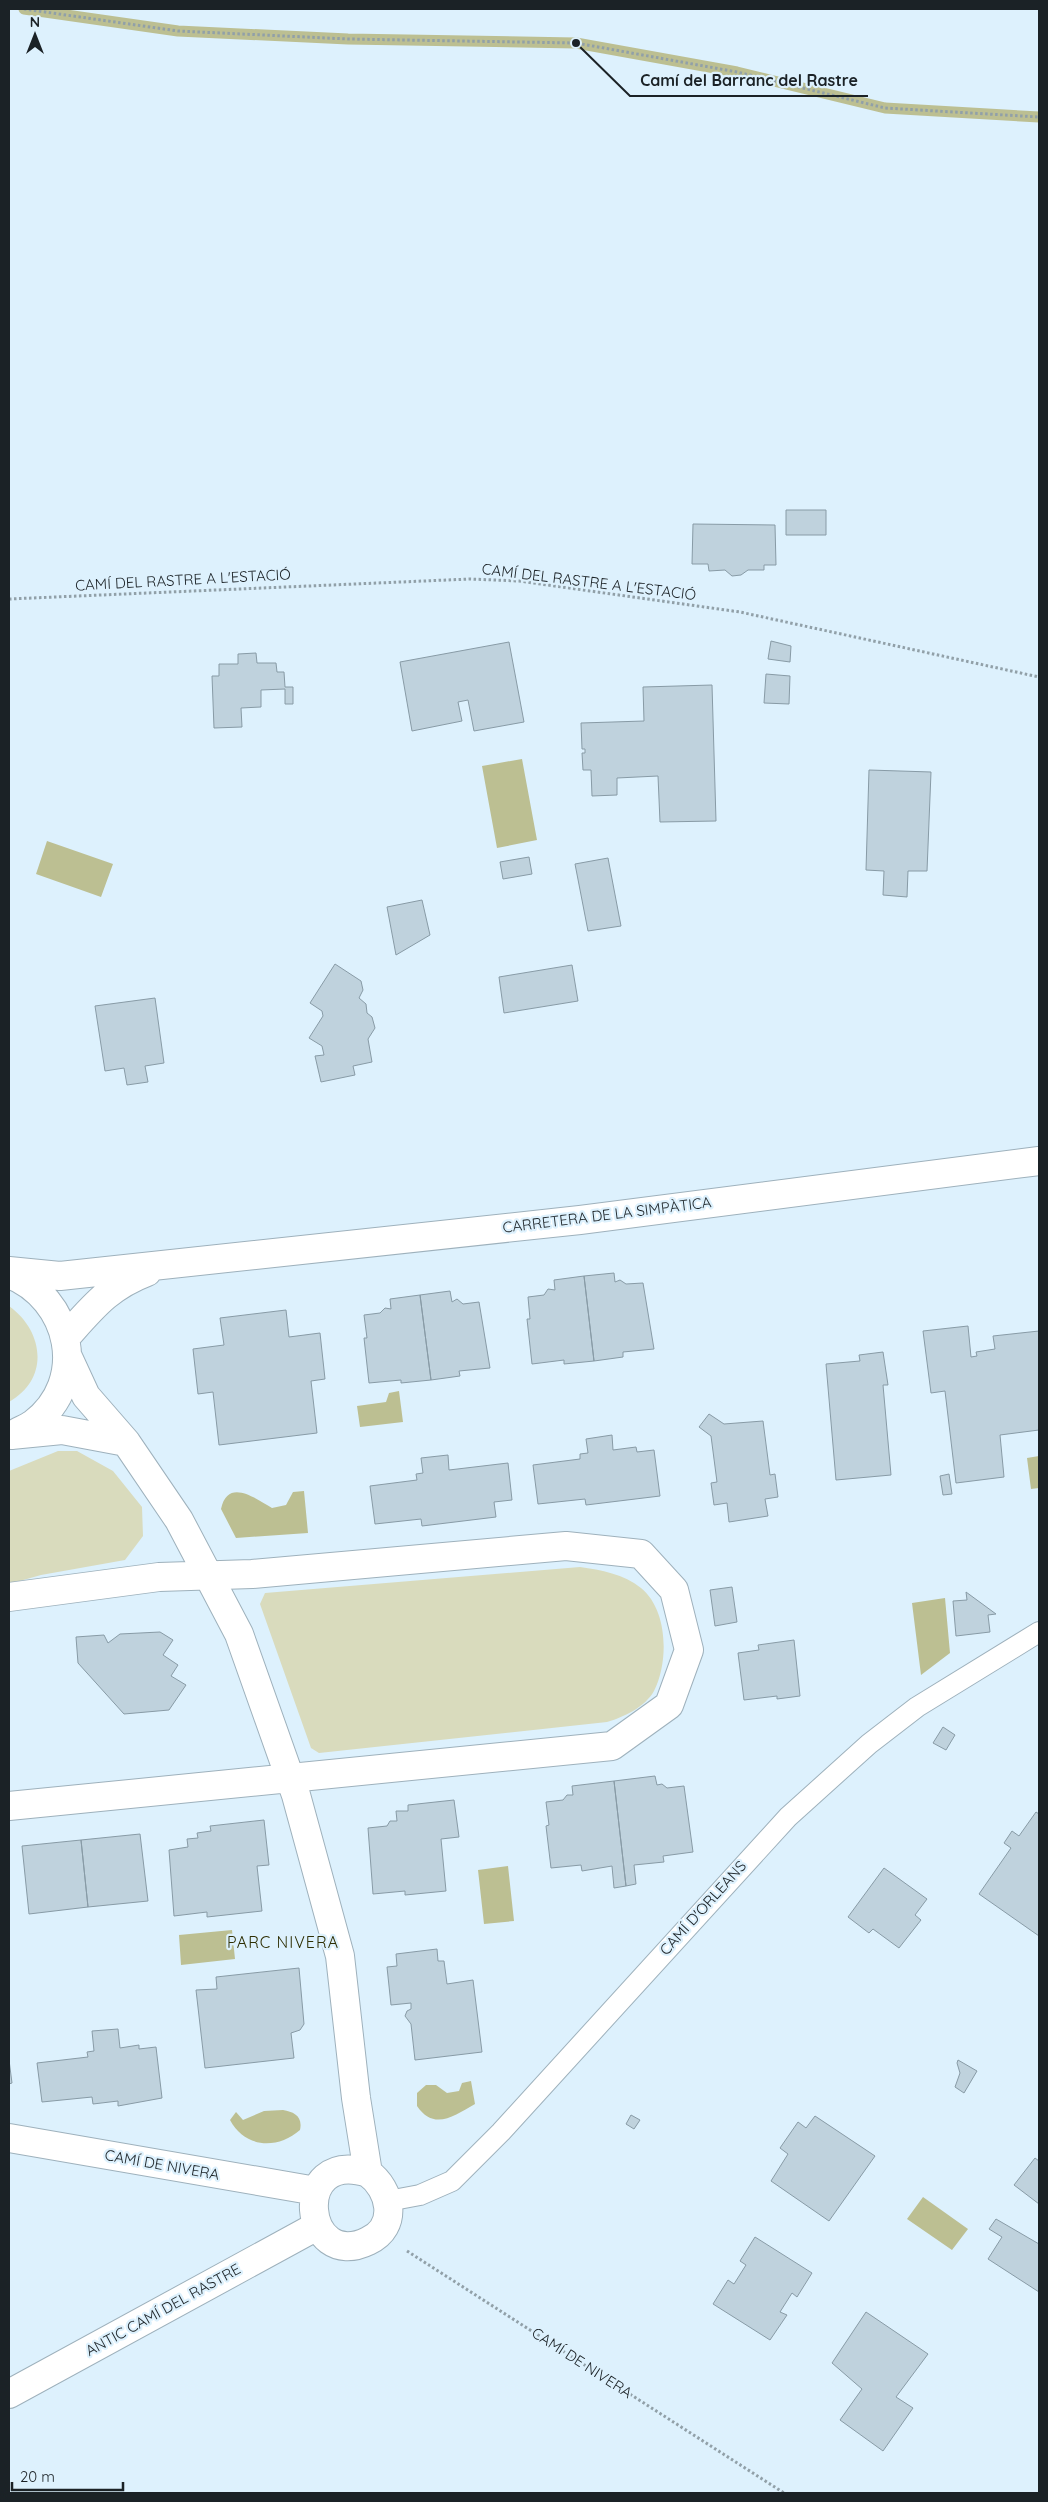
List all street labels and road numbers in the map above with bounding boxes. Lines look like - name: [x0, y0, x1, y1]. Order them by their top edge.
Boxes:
- street label: CAMÍ DEL RASTRE A L'ESTACIÓ: [481, 559, 697, 604]
- street label: CAMÍ DEL RASTRE A L'ESTACIÓ: [75, 564, 291, 595]
- street label: CARRETERA DE LA SIMPÀTICA: [501, 1192, 713, 1237]
- street label: CAMÍ D'ORLEANS: [655, 1857, 750, 1959]
- street label: CAMÍ DE NIVERA: [103, 2145, 221, 2184]
- street label: ANTIC CAMÍ DEL RASTRE: [82, 2259, 244, 2360]
- street label: CAMÍ DE NIVERA: [528, 2323, 636, 2402]

